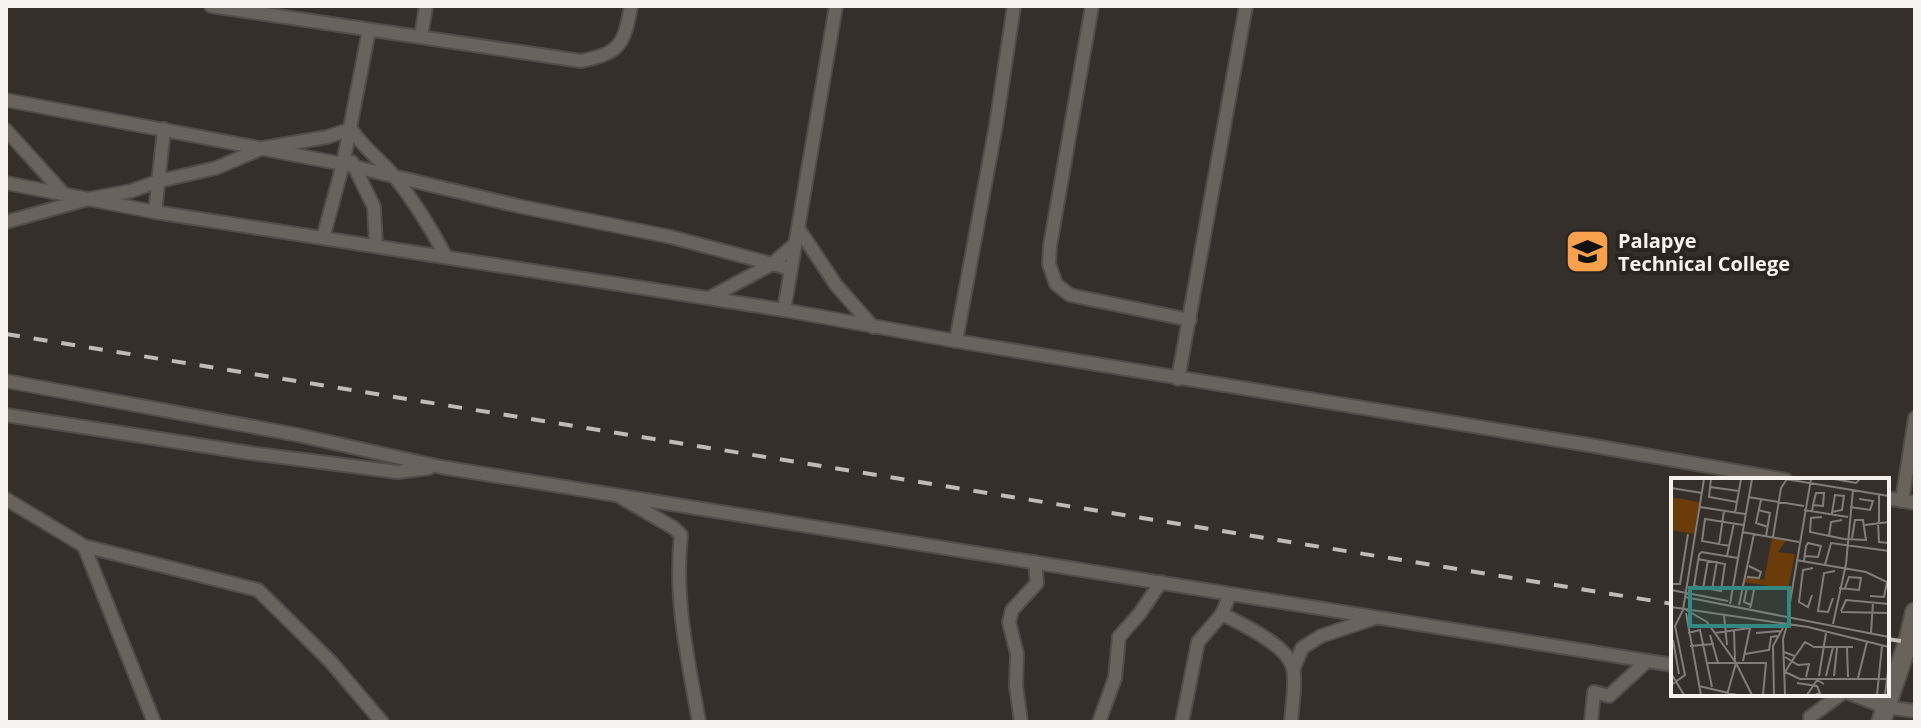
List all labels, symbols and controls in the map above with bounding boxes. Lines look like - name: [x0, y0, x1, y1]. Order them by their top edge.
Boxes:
- place label: Palapye Technical College: [1618, 227, 1790, 277]
- school or university icon: Palapye Technical College: [1563, 228, 1611, 276]
- inset map: [1671, 478, 1889, 696]

